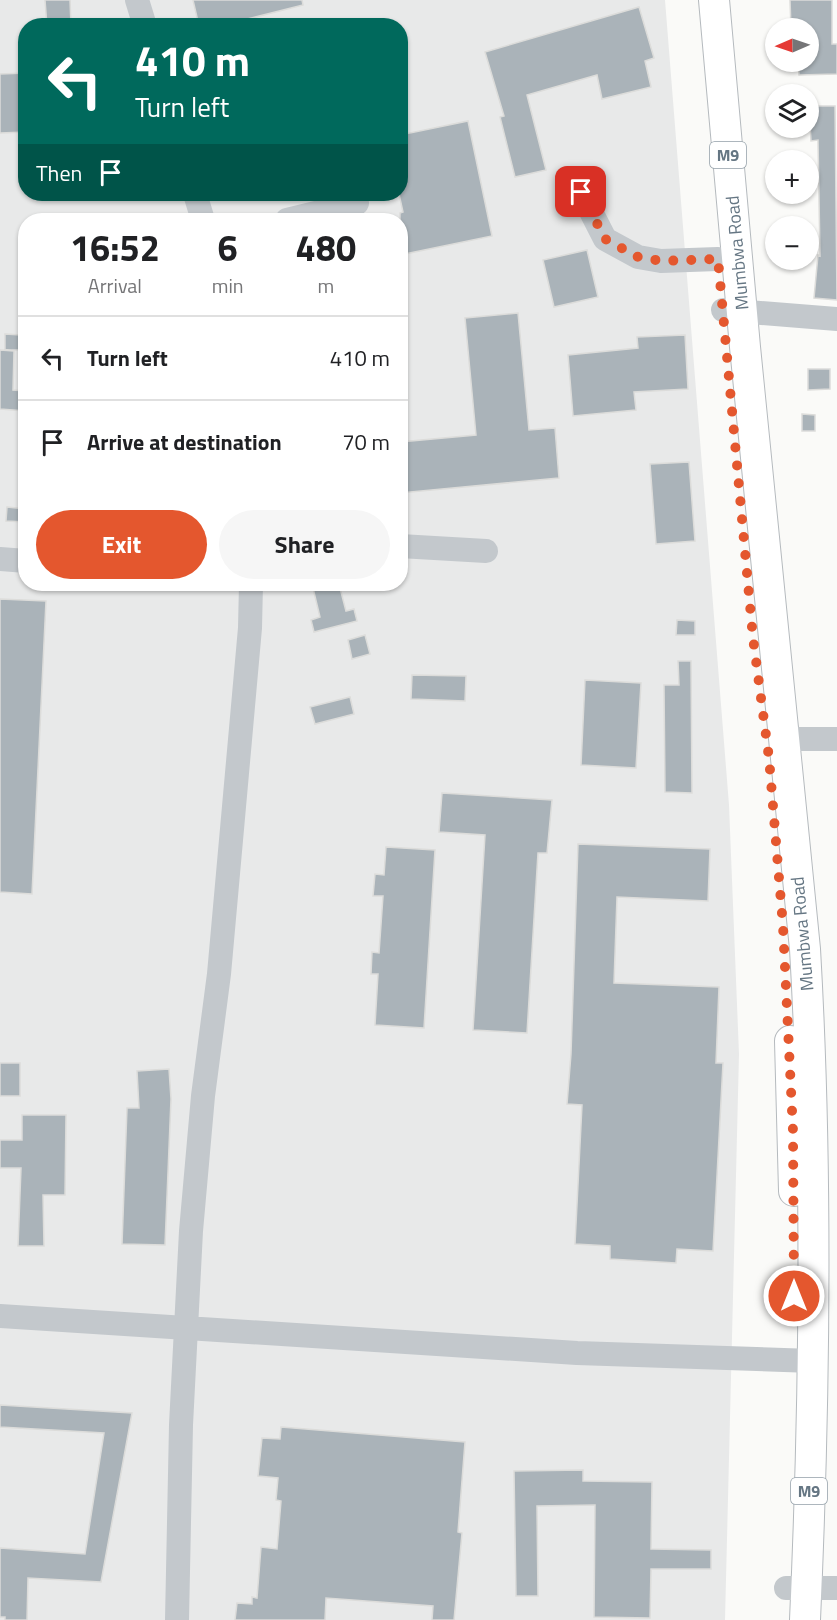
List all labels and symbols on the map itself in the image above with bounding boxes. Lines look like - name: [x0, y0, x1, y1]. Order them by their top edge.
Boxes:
- north arrow: [765, 18, 819, 72]
- road number: M9: [710, 142, 746, 168]
- pin: [555, 166, 606, 217]
- street label: Mumbwa Road: [719, 195, 755, 311]
- street label: Mumbwa Road: [784, 876, 820, 992]
- position arrow: [762, 1264, 826, 1328]
- road number: M9: [791, 1478, 827, 1504]

